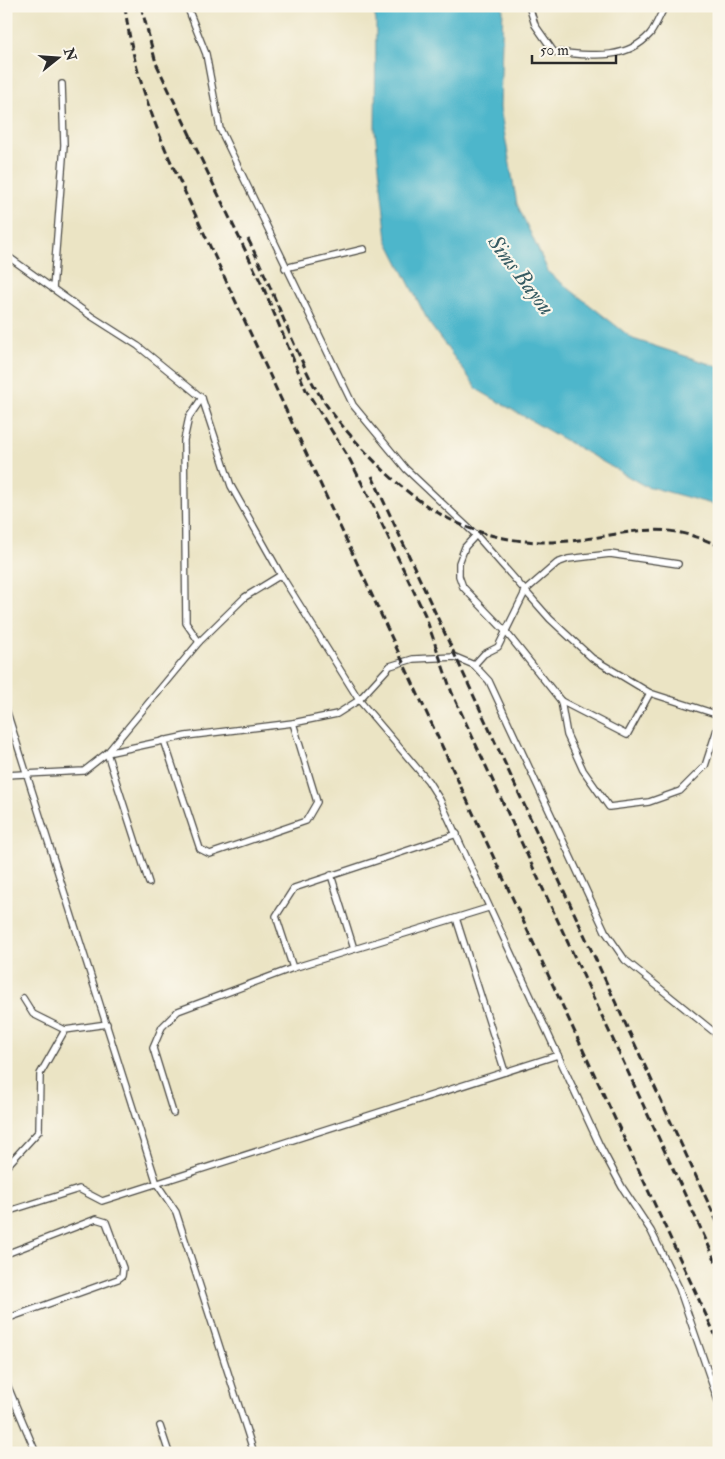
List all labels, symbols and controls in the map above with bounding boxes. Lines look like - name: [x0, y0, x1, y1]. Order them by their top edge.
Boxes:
- north arrow: [32, 32, 82, 82]
- scale bar: [532, 32, 616, 64]
- text: 50 m: [540, 41, 569, 60]
- text: N: [60, 45, 80, 63]
- water label: Sims Bayou: [481, 228, 560, 321]

